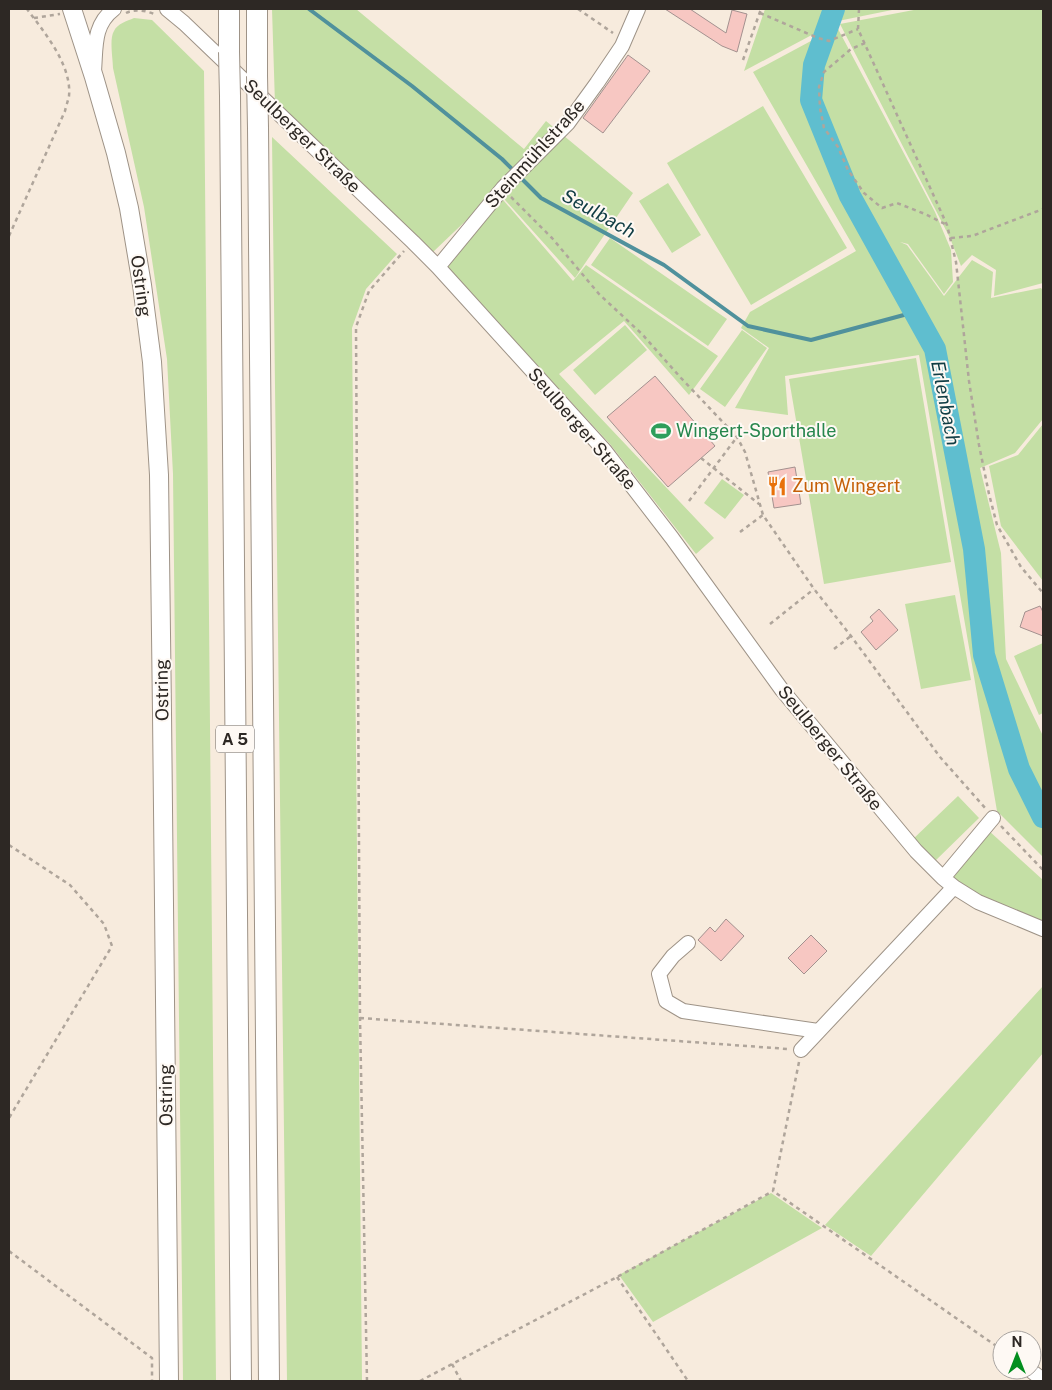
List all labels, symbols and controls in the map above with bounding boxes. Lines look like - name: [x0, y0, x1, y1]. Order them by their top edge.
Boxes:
- street label: Seulberger Straße: [239, 74, 365, 197]
- street label: Steinmühlstraße: [480, 95, 589, 212]
- water label: Seulbach: [558, 184, 640, 242]
- street label: Ostring: [127, 254, 156, 318]
- water label: Erlenbach: [927, 359, 965, 447]
- street label: Seulberger Straße: [524, 363, 641, 494]
- sports icon: Wingert-Sporthalle: [650, 420, 672, 442]
- place label: Wingert-Sporthalle: [676, 420, 836, 441]
- restaurant icon: Zum Wingert: [766, 475, 788, 497]
- place label: Zum Wingert: [792, 475, 901, 496]
- street label: Ostring: [150, 659, 173, 721]
- street label: Seulberger Straße: [774, 681, 887, 814]
- road number: A 5: [216, 726, 254, 752]
- street label: Ostring: [154, 1064, 177, 1126]
- north arrow: [992, 1330, 1042, 1380]
- text: N: [1012, 1334, 1022, 1350]

